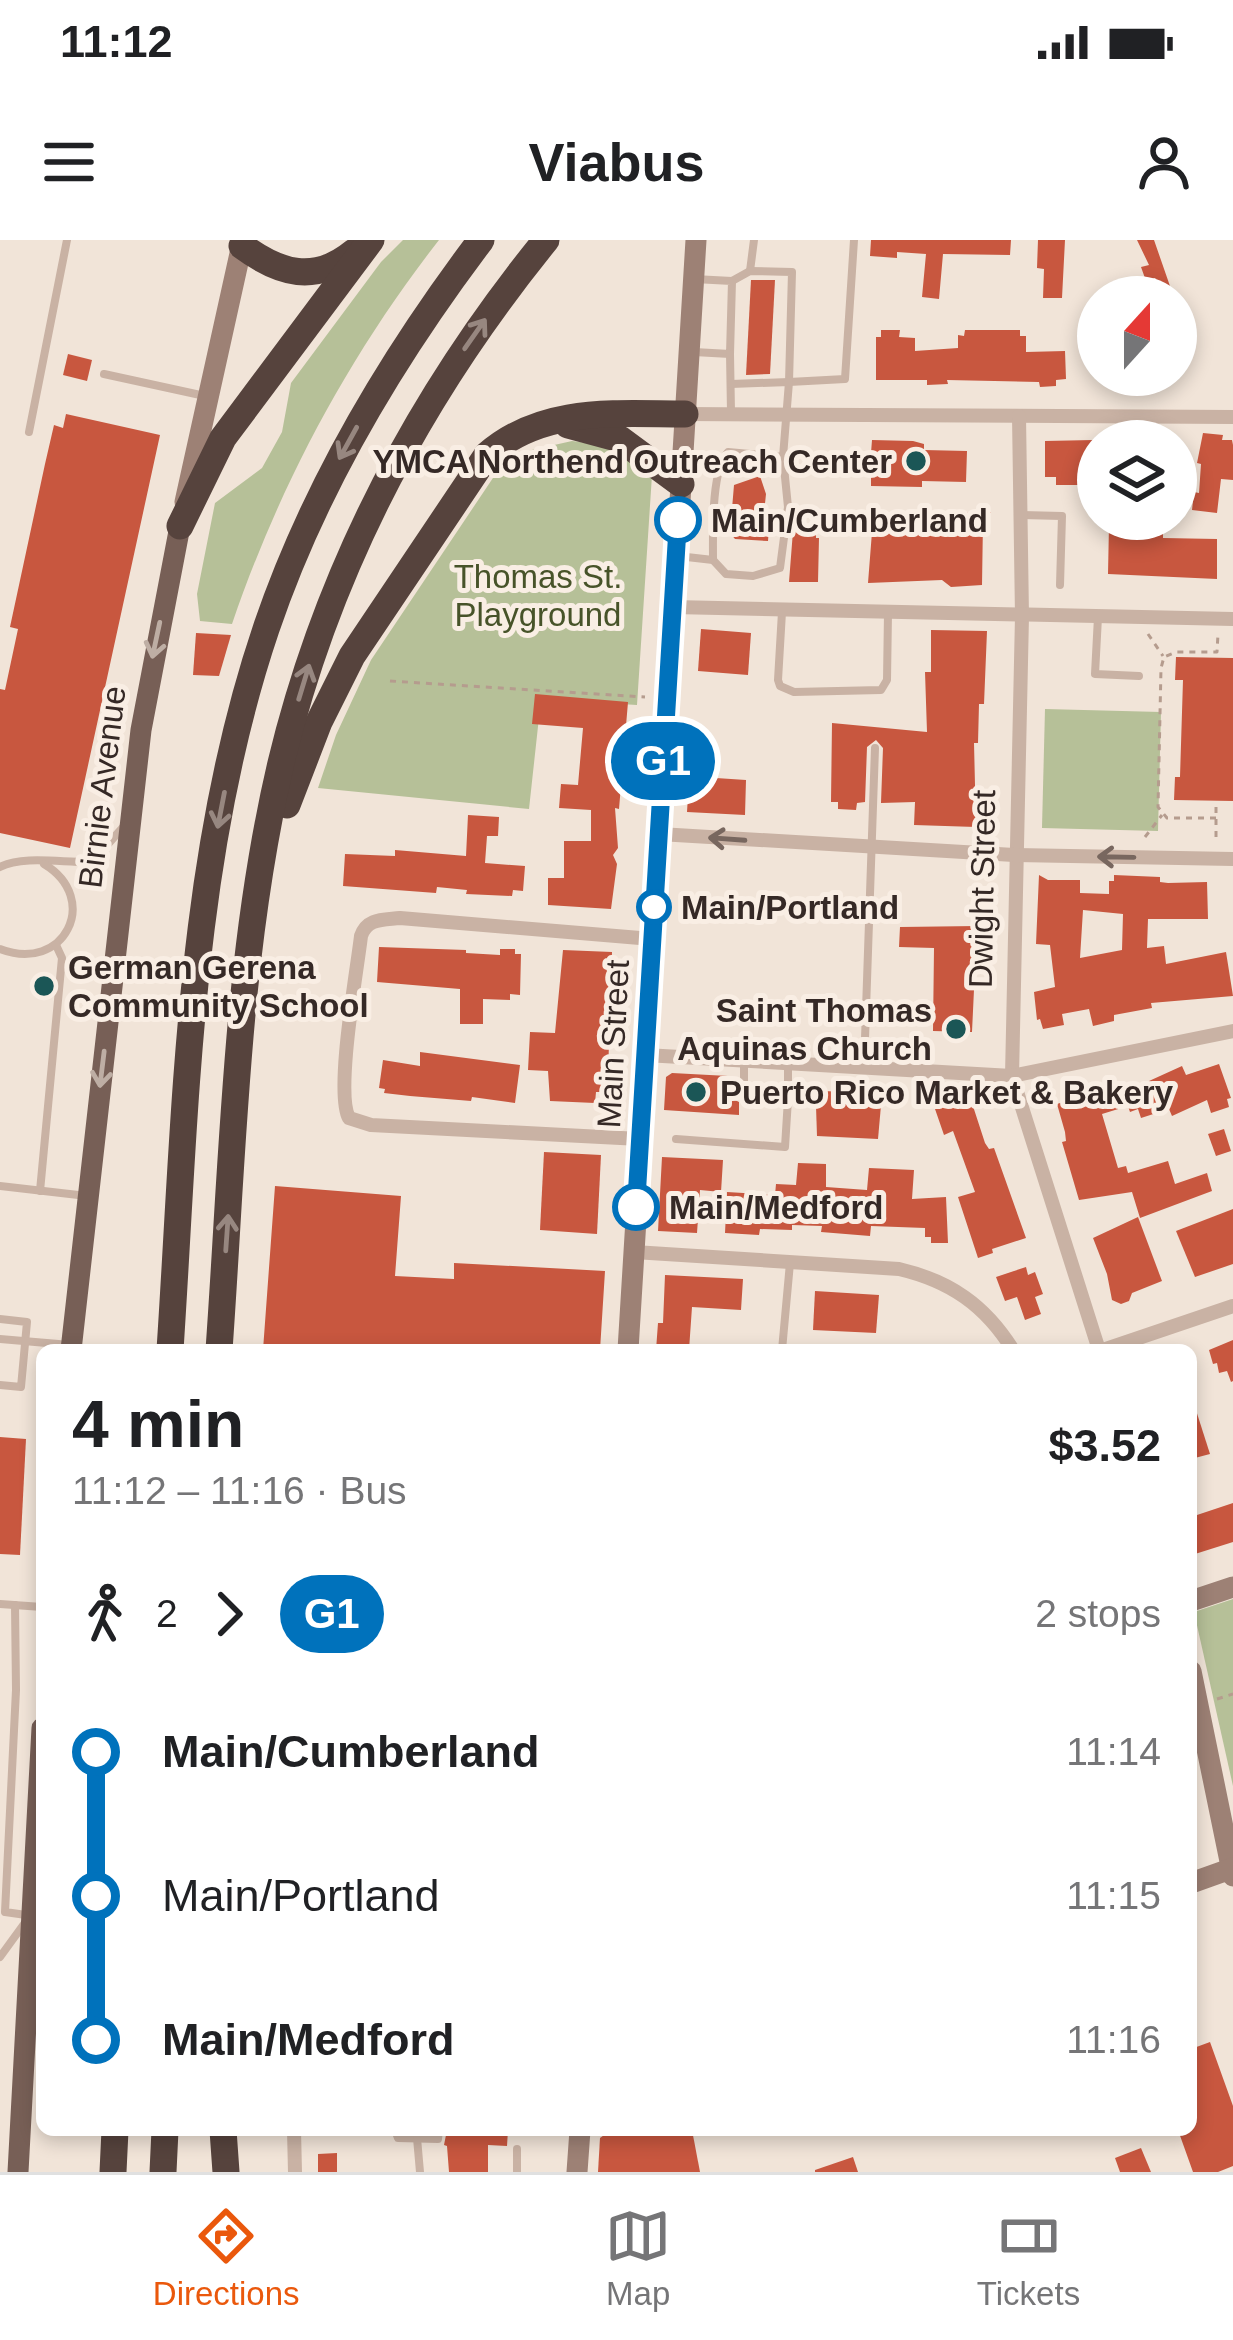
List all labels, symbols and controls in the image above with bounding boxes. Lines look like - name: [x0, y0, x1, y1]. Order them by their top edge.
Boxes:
- text: 11:12: [60, 16, 173, 67]
- icon: menu: [36, 129, 102, 195]
- icon: person: [1131, 129, 1197, 195]
- text: Viabus: [528, 132, 705, 192]
- north arrow: [1077, 276, 1197, 396]
- map controls: [1077, 276, 1197, 540]
- one-way arrow: [462, 317, 487, 351]
- button: layers: [1077, 420, 1197, 540]
- one-way arrow: [336, 424, 359, 459]
- place label: YMCA Northend Outreach Center: [373, 443, 892, 480]
- marker: YMCA Northend Outreach Center: [903, 448, 929, 474]
- marker: Main/Cumberland: [656, 498, 700, 542]
- place label: Main/Cumberland: [711, 502, 988, 539]
- park label: Thomas St. Playground: [454, 558, 622, 633]
- one-way arrow: [144, 621, 167, 659]
- one-way arrow: [294, 664, 316, 702]
- street label: Birnie Avenue: [71, 684, 133, 890]
- line badge: G1: [609, 722, 717, 800]
- text: G1: [635, 737, 691, 784]
- one-way arrow: [209, 789, 231, 828]
- street label: Dwight Street: [962, 790, 1002, 988]
- one-way arrow: [708, 827, 747, 850]
- one-way arrow: [1097, 846, 1136, 868]
- place label: Main/Portland: [681, 889, 899, 926]
- marker: Main/Portland: [638, 891, 670, 923]
- place label: German Gerena Community School: [68, 949, 369, 1024]
- street label: Main Street: [590, 959, 636, 1129]
- marker: German Gerena Community School: [31, 973, 57, 999]
- place label: Saint Thomas Aquinas Church: [677, 992, 932, 1067]
- marker: Saint Thomas Aquinas Church: [943, 1016, 969, 1042]
- one-way arrow: [90, 1049, 112, 1088]
- place label: Puerto Rico Market & Bakery: [720, 1074, 1174, 1111]
- marker: Puerto Rico Market & Bakery: [683, 1079, 709, 1105]
- marker: Main/Medford: [614, 1185, 658, 1229]
- place label: Main/Medford: [669, 1189, 883, 1226]
- one-way arrow: [216, 1214, 239, 1253]
- text: 4 min: [72, 1387, 244, 1461]
- text: $3.52: [1048, 1420, 1161, 1471]
- text: 11:12 – 11:16 · Bus: [72, 1469, 407, 1512]
- icon: walk: [72, 1581, 138, 1647]
- icon: forward: [196, 1581, 262, 1647]
- text: G1: [304, 1590, 360, 1637]
- text: 2: [156, 1592, 178, 1635]
- text: 2 stops: [1035, 1592, 1161, 1635]
- text: Main/Cumberland: [162, 1726, 540, 1777]
- text: 11:14: [1066, 1730, 1161, 1773]
- text: Main/Portland: [162, 1870, 440, 1921]
- text: 11:15: [1066, 1874, 1161, 1917]
- text: Main/Medford: [162, 2014, 454, 2065]
- text: 11:16: [1066, 2018, 1161, 2061]
- tab: Directions: [153, 2203, 300, 2313]
- tab: Map: [605, 2203, 671, 2313]
- tab: Tickets: [977, 2203, 1080, 2313]

